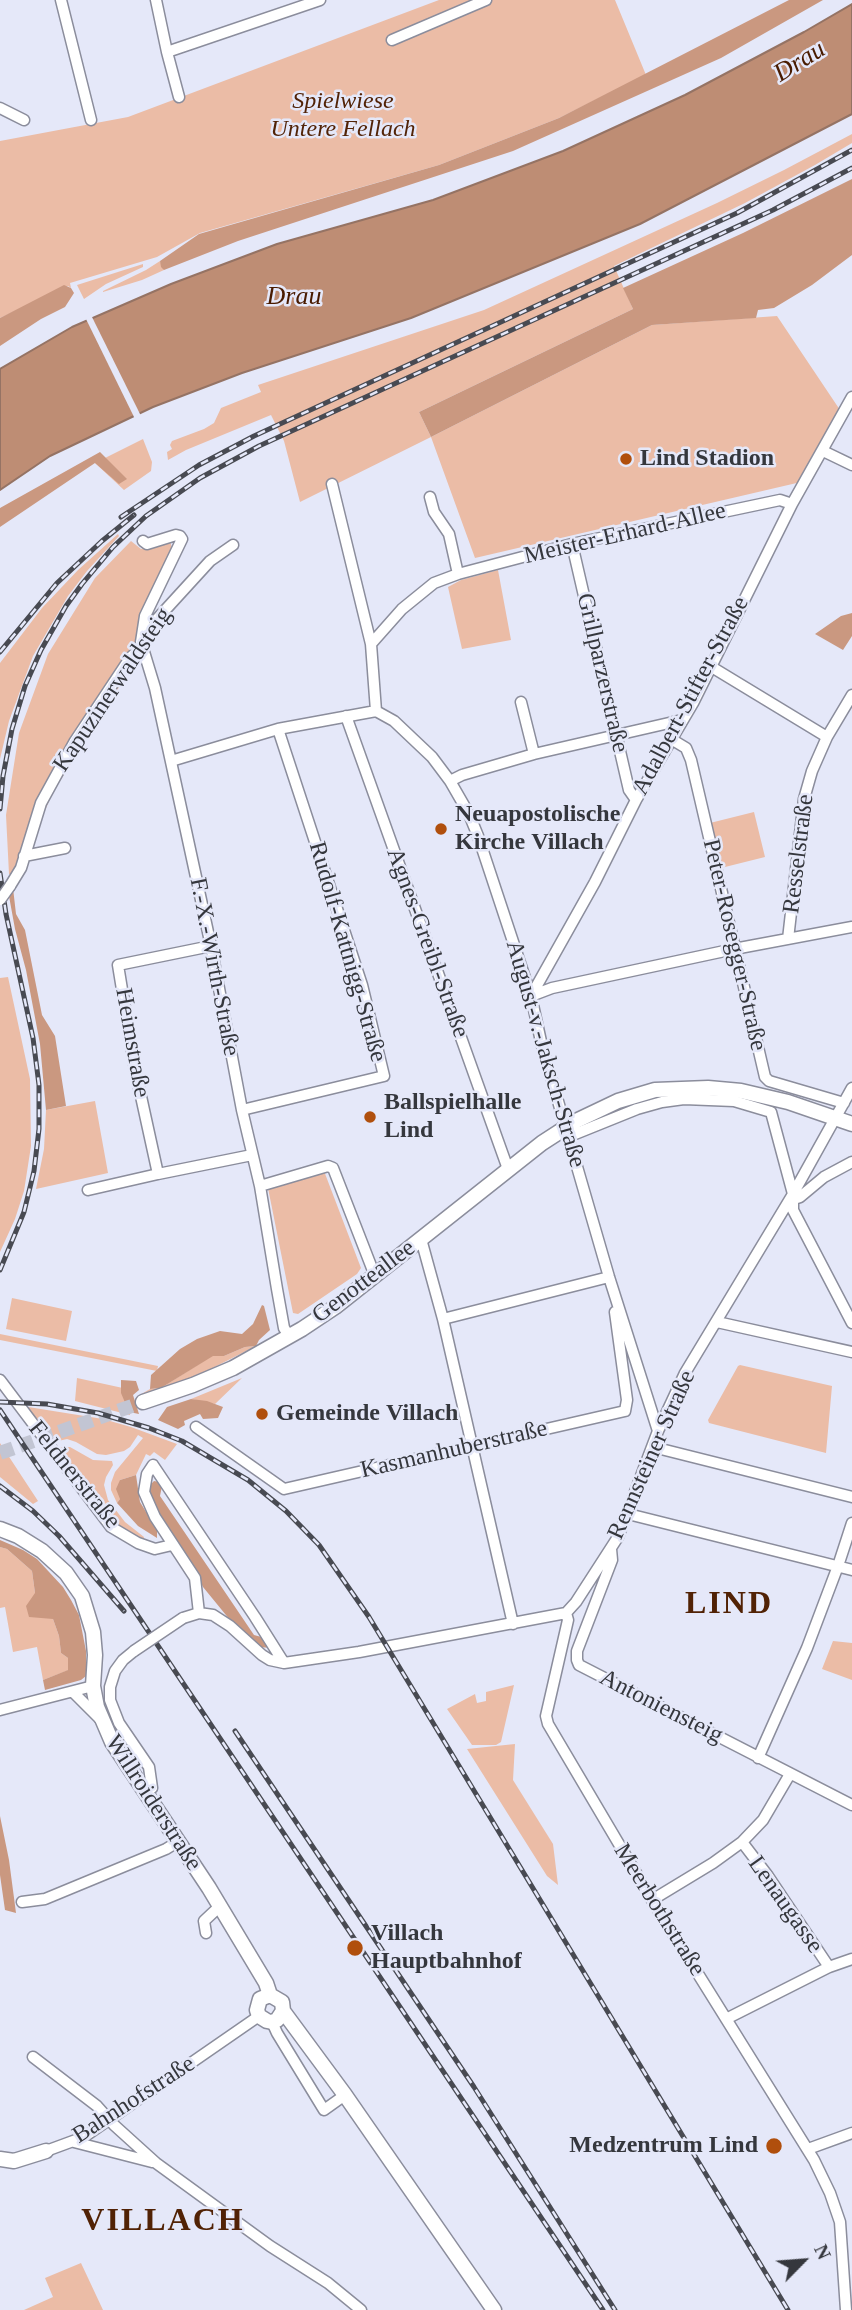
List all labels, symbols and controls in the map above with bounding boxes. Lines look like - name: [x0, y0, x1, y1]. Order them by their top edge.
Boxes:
- water label: Drau: [768, 34, 832, 90]
- park label: Spielwiese Untere Fellach: [270, 88, 416, 144]
- water label: Drau: [267, 281, 321, 313]
- place label: Lind Stadion: [640, 445, 774, 473]
- marker: Lind Stadion: [618, 451, 634, 467]
- street label: Meister-Erhard-Allee: [521, 497, 729, 571]
- street label: Grillparzerstraße: [570, 591, 634, 755]
- street label: Adalbert-Stifter-Straße: [626, 592, 756, 800]
- street label: Kapuzinerwaldsteig: [47, 602, 179, 778]
- street label: Resselstraße: [777, 793, 821, 915]
- place label: Neuapostolische Kirche Villach: [455, 801, 620, 857]
- marker: Neuapostolische Kirche Villach: [433, 821, 449, 837]
- street label: Peter-Rosegger-Straße: [696, 836, 772, 1054]
- street label: Rudolf-Kattnigg-Straße: [302, 838, 392, 1066]
- street label: Agnes-Greibl-Straße: [379, 844, 475, 1042]
- street label: F.-X.-Wirth-Straße: [183, 875, 245, 1059]
- street label: August-v.-Jaksch-Straße: [499, 937, 591, 1171]
- street label: Heimstraße: [108, 986, 156, 1100]
- place label: Ballspielhalle Lind: [384, 1089, 521, 1145]
- marker: Ballspielhalle Lind: [362, 1109, 378, 1125]
- street label: Genotteallee: [307, 1234, 421, 1330]
- street label: Rennsteiner Straße: [602, 1366, 702, 1544]
- place label: Gemeinde Villach: [276, 1400, 458, 1428]
- marker: Gemeinde Villach: [254, 1406, 270, 1422]
- street label: Feldnerstraße: [22, 1415, 126, 1535]
- street label: Kasmanhuberstraße: [358, 1415, 550, 1485]
- district label: LIND: [685, 1586, 773, 1624]
- street label: Antoniensteig: [594, 1664, 728, 1750]
- street label: Willroiderstraße: [98, 1730, 208, 1876]
- street label: Meerbothstraße: [607, 1839, 711, 1981]
- street label: Lenaugasse: [741, 1851, 829, 1959]
- place label: Villach Hauptbahnhof: [371, 1920, 522, 1976]
- marker: Villach Hauptbahnhof: [345, 1938, 365, 1958]
- street label: Bahnhofstraße: [67, 2050, 201, 2150]
- place label: Medzentrum Lind: [569, 2132, 758, 2160]
- marker: Medzentrum Lind: [764, 2136, 784, 2156]
- district label: VILLACH: [82, 2203, 244, 2241]
- north arrow: [768, 2226, 838, 2296]
- text: N: [810, 2241, 835, 2263]

